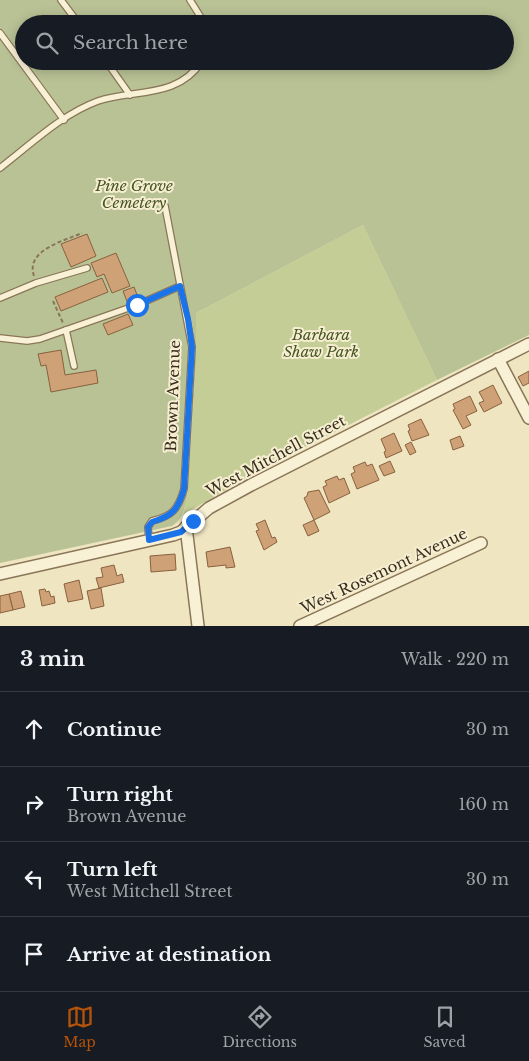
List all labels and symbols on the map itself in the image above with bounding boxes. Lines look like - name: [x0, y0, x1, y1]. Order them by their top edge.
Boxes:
- park label: Pine Grove Cemetery: [94, 176, 173, 212]
- route start: [126, 294, 149, 317]
- park label: Barbara Shaw Park: [283, 325, 359, 361]
- street label: Brown Avenue: [161, 340, 184, 452]
- street label: West Mitchell Street: [202, 411, 349, 501]
- route end: [182, 510, 205, 533]
- street label: West Rosemont Avenue: [297, 524, 470, 618]

